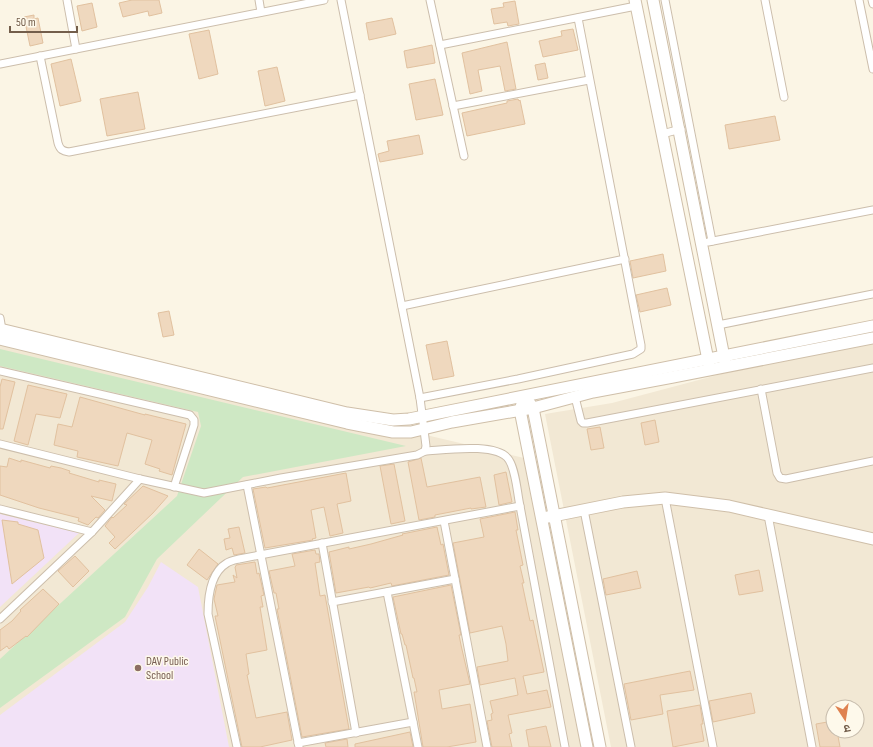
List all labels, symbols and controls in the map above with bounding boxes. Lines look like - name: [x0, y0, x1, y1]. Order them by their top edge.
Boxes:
- scale bar: [10, 8, 77, 34]
- text: 50 m: [16, 15, 36, 30]
- place label: DAV Public School: [146, 654, 189, 683]
- marker: DAV Public School: [133, 663, 143, 673]
- north arrow: [825, 699, 865, 739]
- text: उ: [842, 721, 851, 735]

